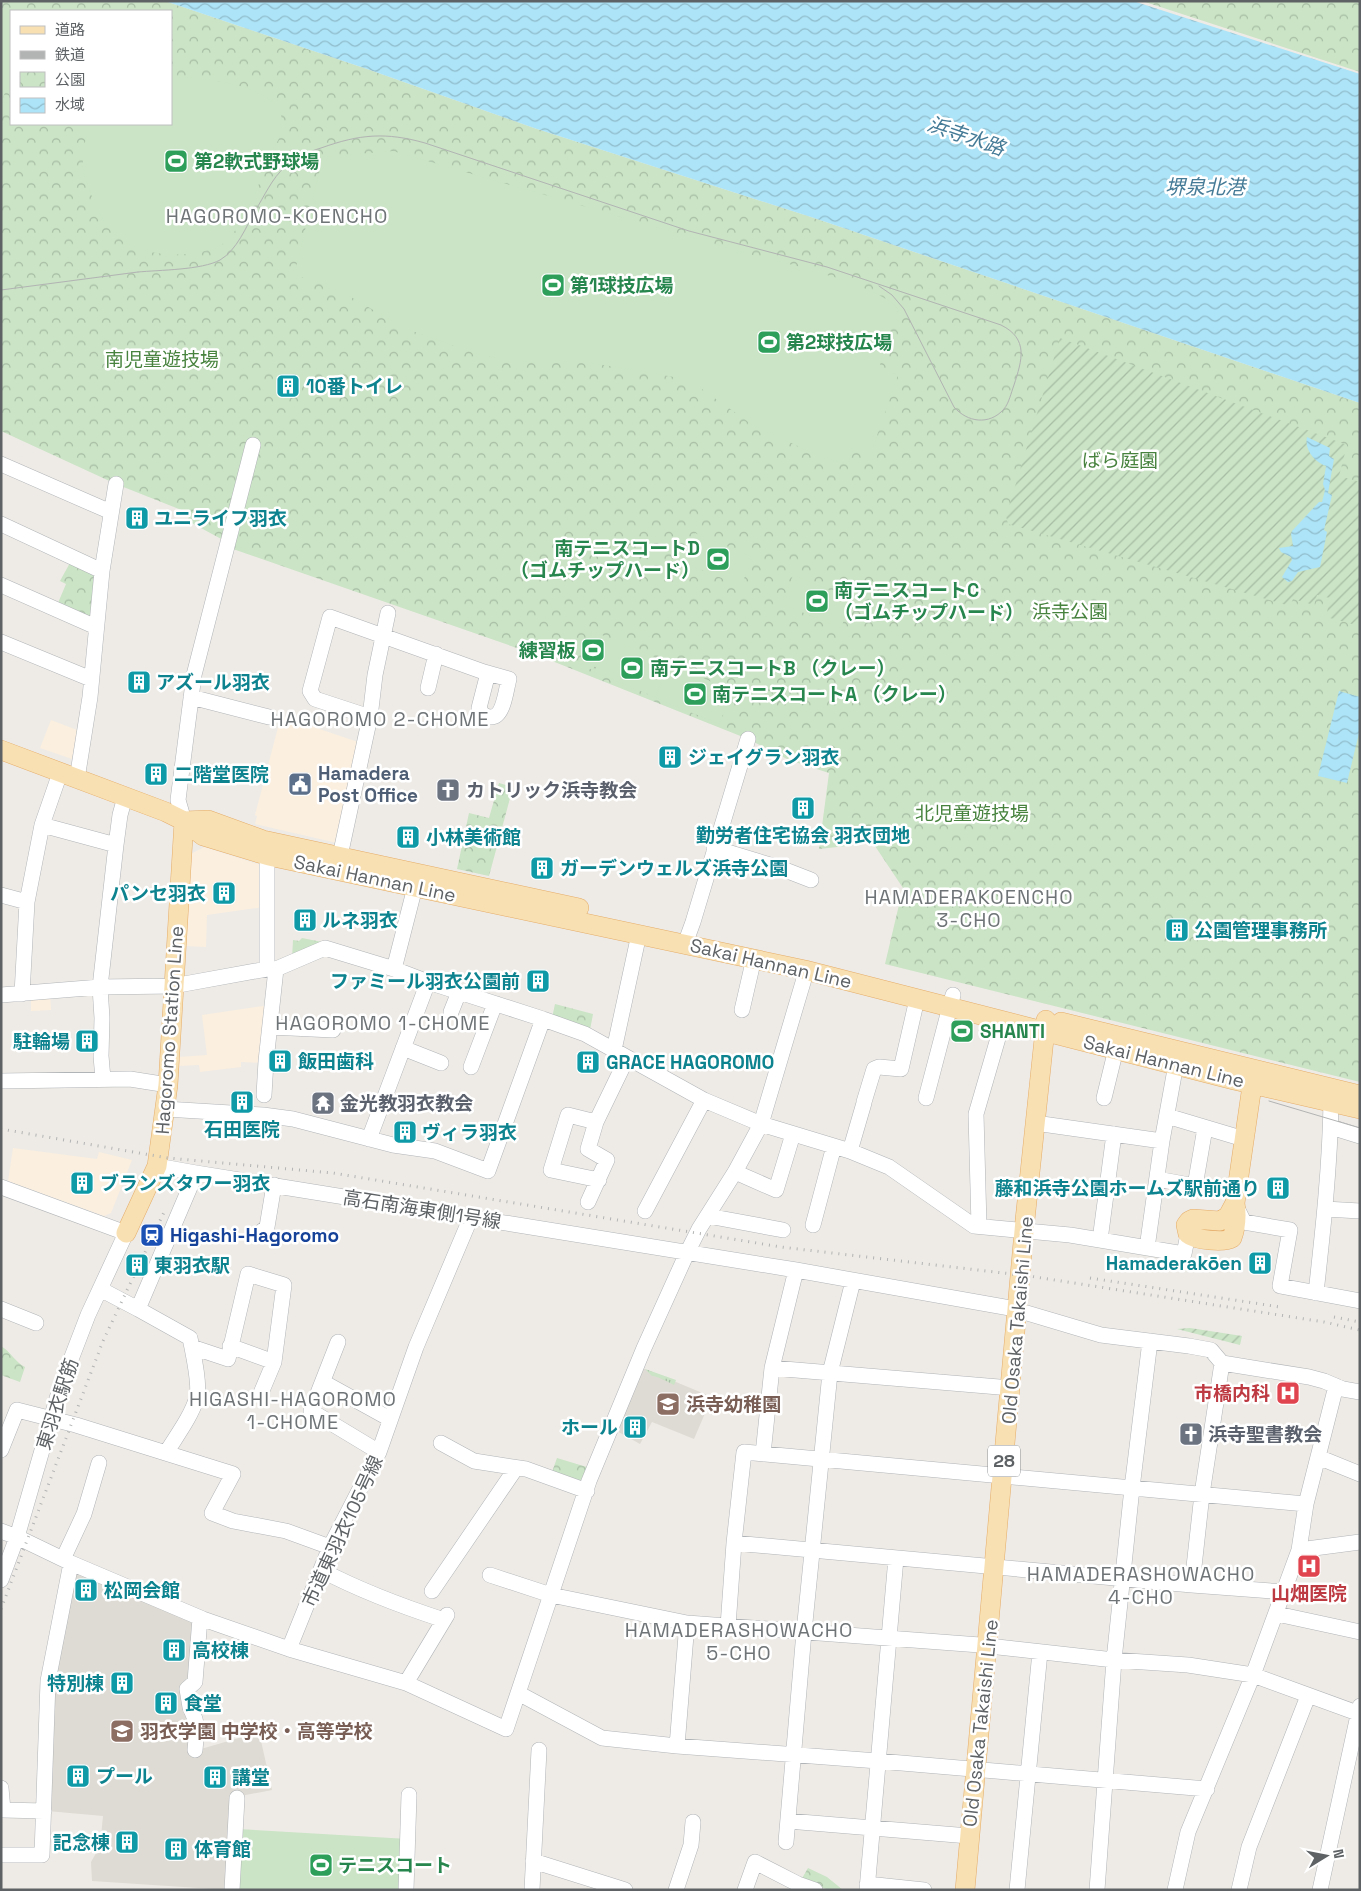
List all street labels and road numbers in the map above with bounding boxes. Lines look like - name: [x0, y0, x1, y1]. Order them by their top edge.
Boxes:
- street label: Sakai Hannan Line: [292, 849, 458, 908]
- street label: Hagoromo Station Line: [150, 925, 189, 1135]
- street label: Sakai Hannan Line: [688, 933, 854, 994]
- street label: Sakai Hannan Line: [1081, 1029, 1247, 1094]
- street label: 高石南海東側1号線: [341, 1185, 503, 1234]
- street label: Old Osaka Takaishi Line: [996, 1215, 1039, 1425]
- street label: 東羽衣駅筋: [31, 1355, 84, 1453]
- road number: 28: [988, 1445, 1020, 1476]
- street label: 市道東羽衣105号線: [296, 1451, 389, 1611]
- street label: Old Osaka Takaishi Line: [957, 1618, 1004, 1828]

